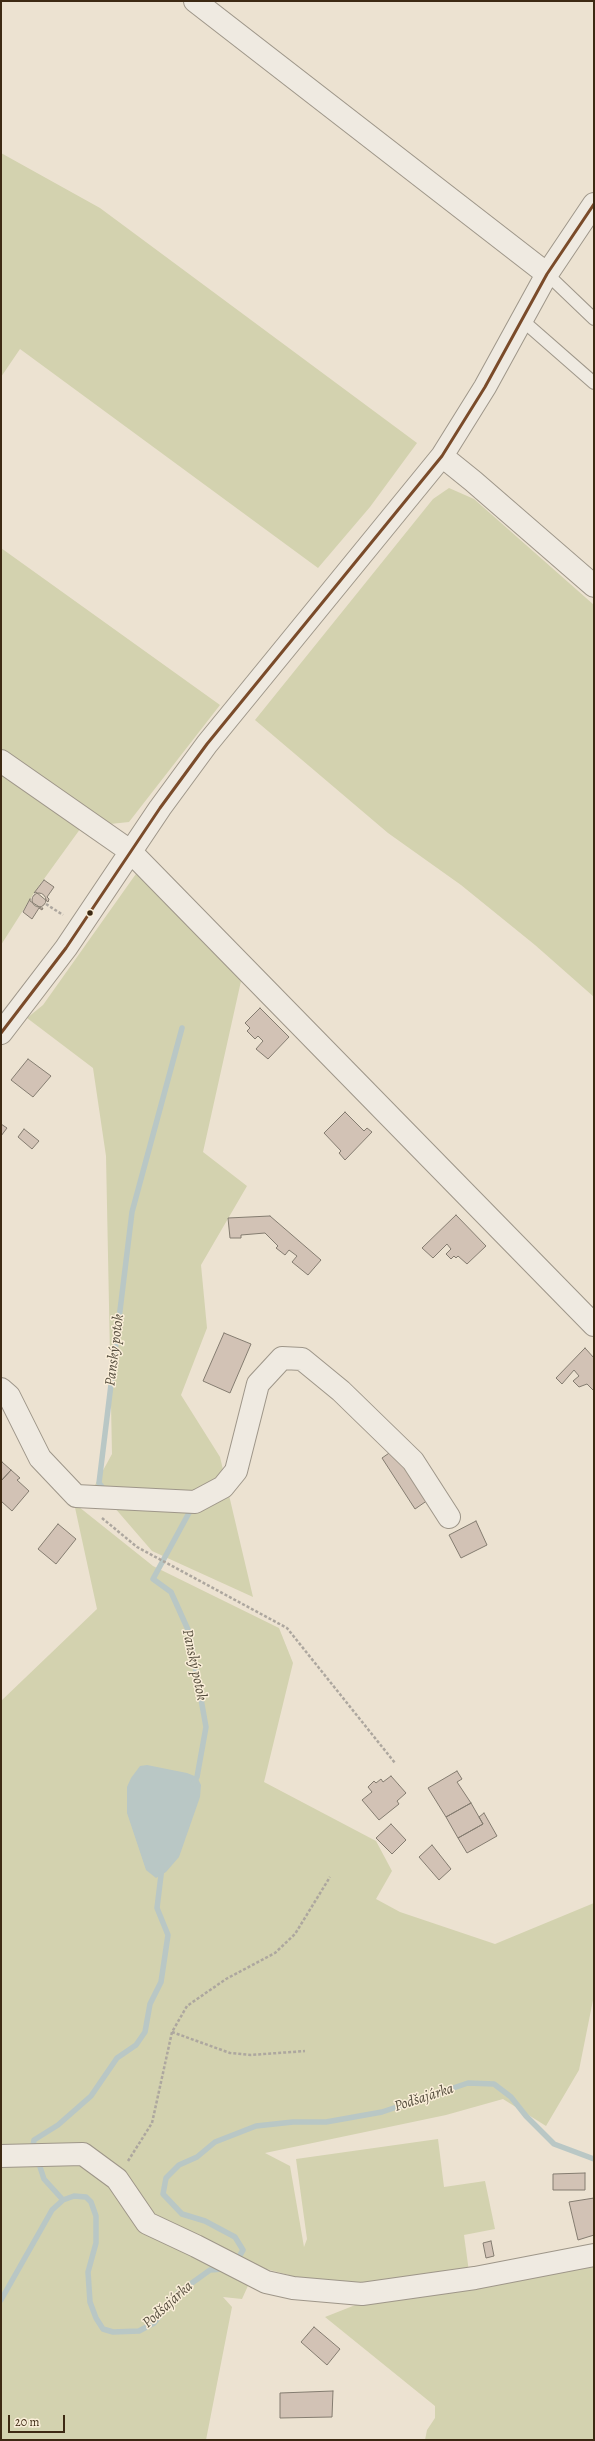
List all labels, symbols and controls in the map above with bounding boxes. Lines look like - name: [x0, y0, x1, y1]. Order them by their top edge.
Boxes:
- unlabelled marker: [85, 908, 95, 918]
- water label: Panský potok: [102, 1313, 128, 1387]
- water label: Panský potok: [178, 1628, 210, 1702]
- water label: Podšajárka: [392, 2080, 456, 2116]
- water label: Podšajárka: [139, 2278, 197, 2332]
- scale bar: [10, 2407, 67, 2433]
- text: 20 m: [15, 2414, 39, 2430]

